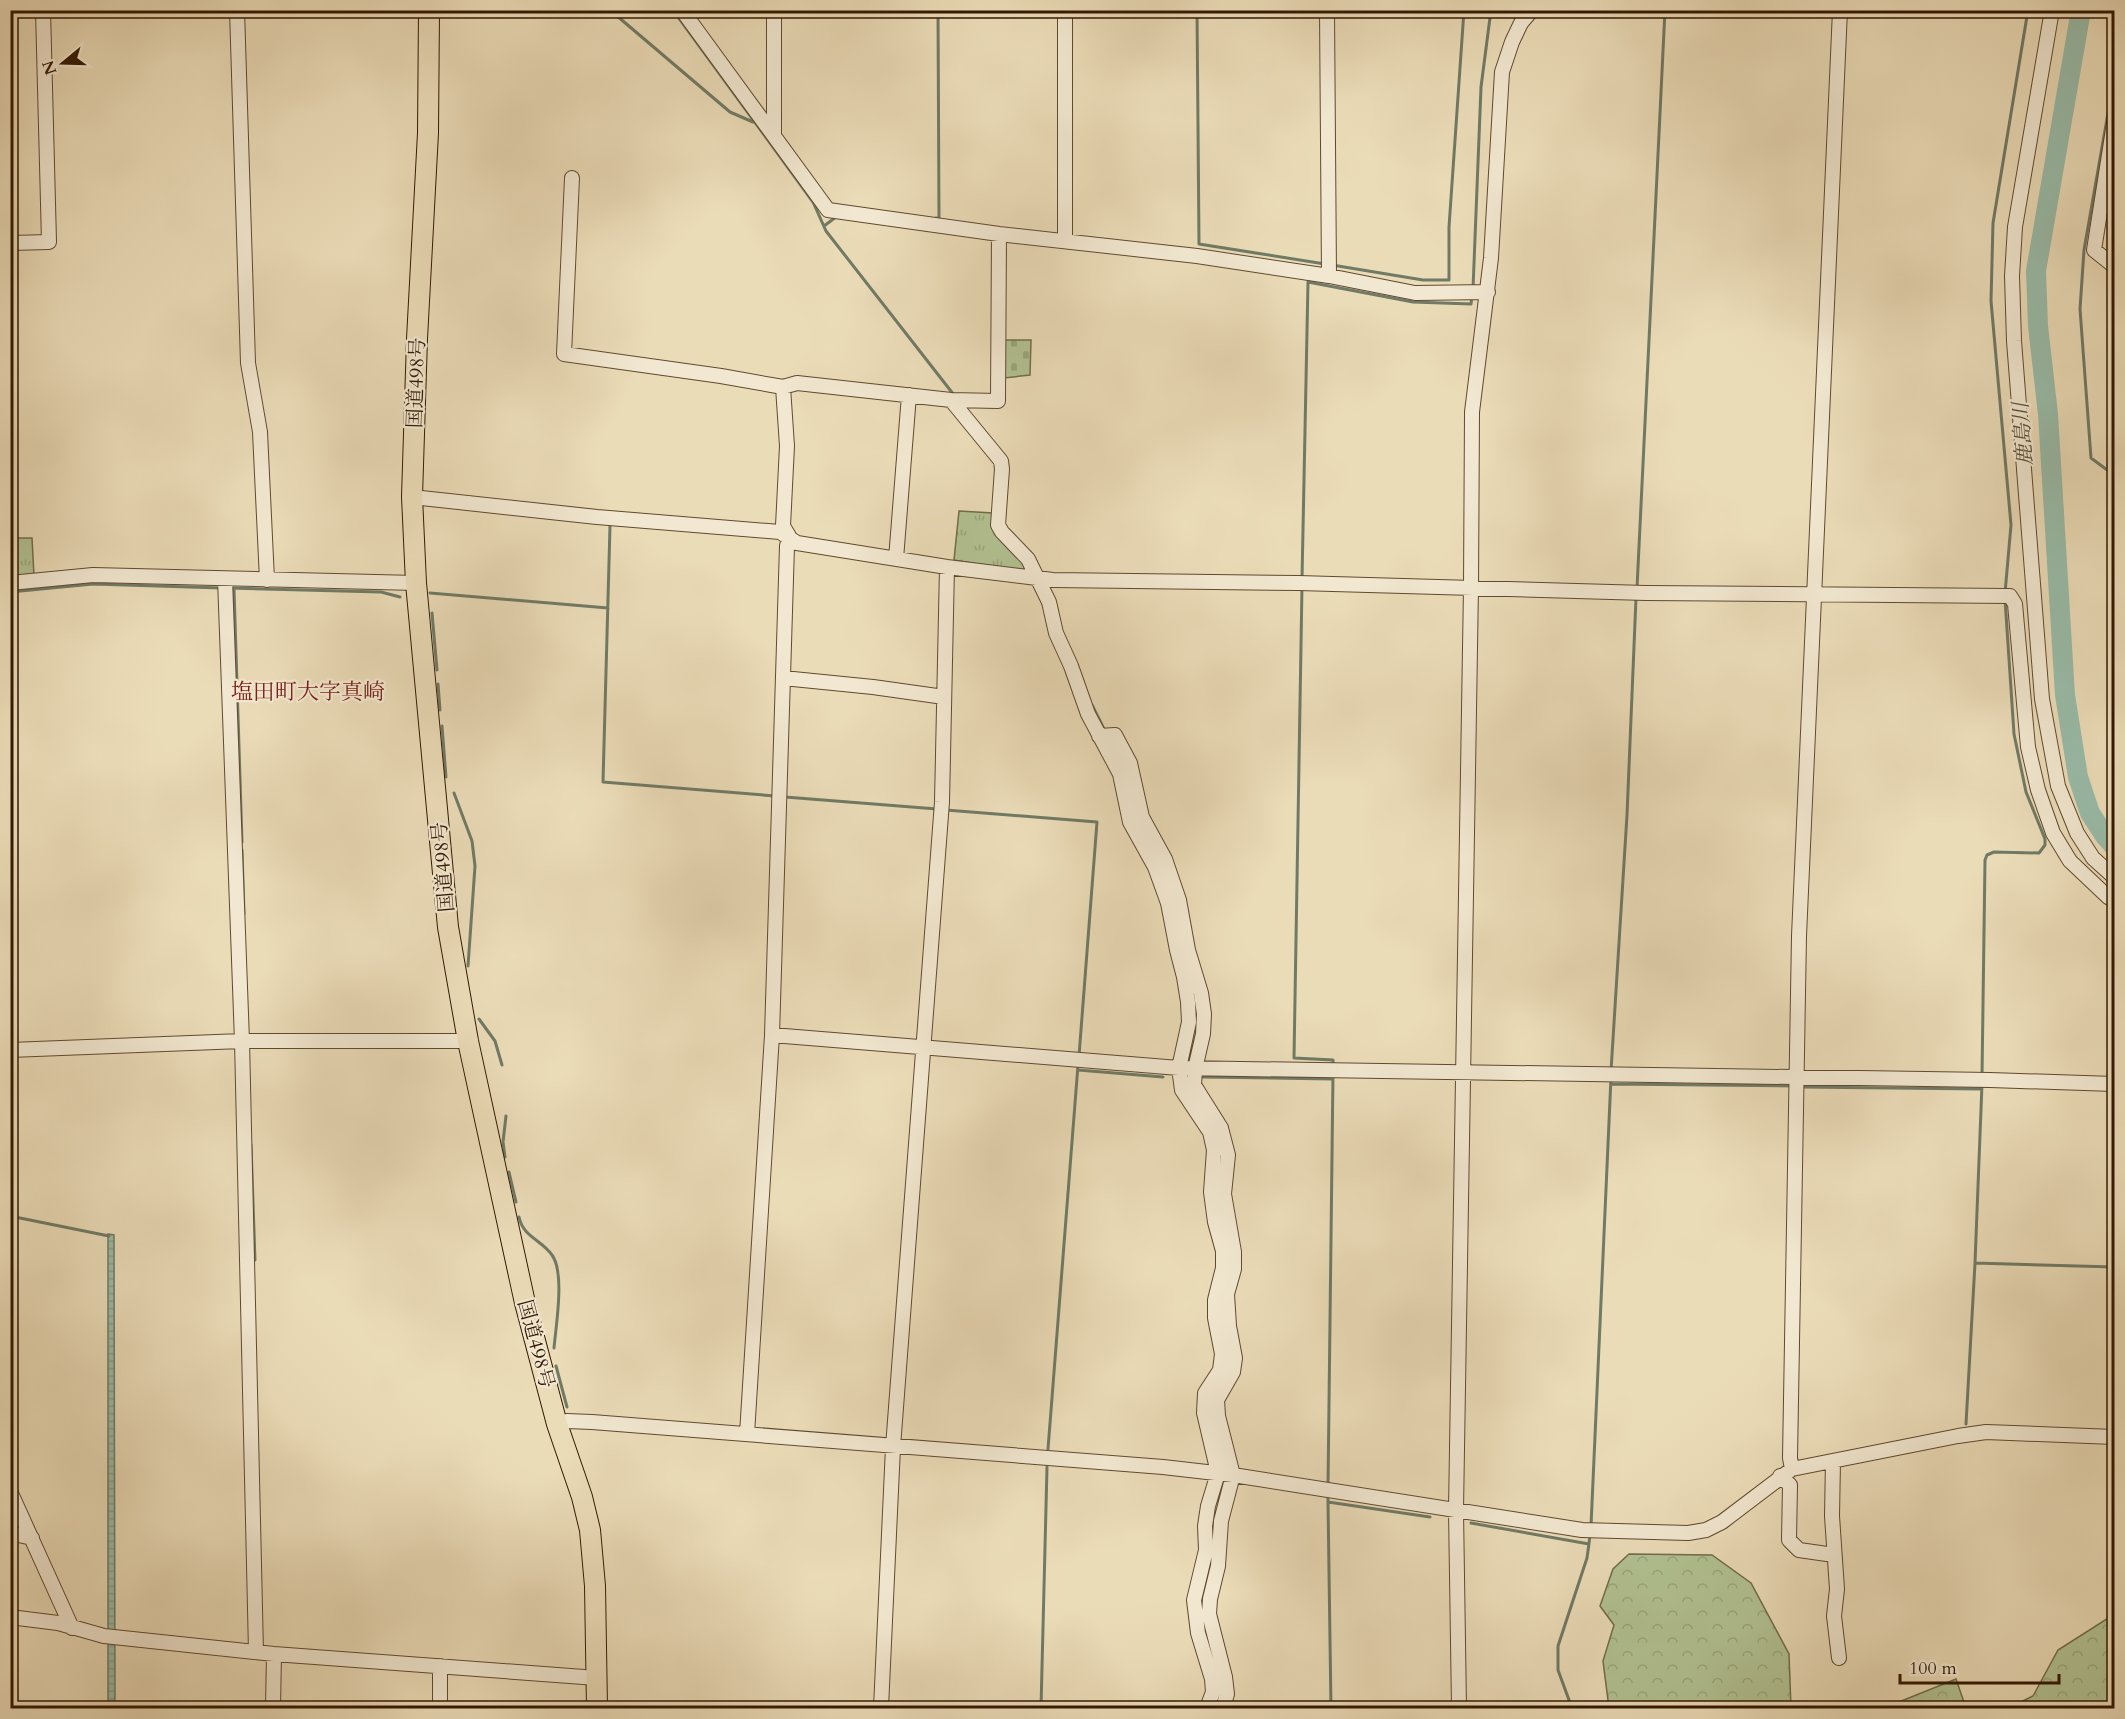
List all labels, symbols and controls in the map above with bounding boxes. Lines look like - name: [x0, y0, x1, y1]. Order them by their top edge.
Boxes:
- north arrow: [33, 33, 93, 93]
- text: N: [37, 57, 62, 78]
- street label: 国道498号: [401, 337, 431, 429]
- water label: 鹿島川: [2006, 400, 2040, 466]
- district label: 塩田町大字真崎: [231, 677, 385, 707]
- street label: 国道498号: [426, 821, 460, 913]
- street label: 国道498号: [511, 1297, 561, 1391]
- scale bar: [1900, 1647, 2059, 1685]
- text: 100 m: [1909, 1656, 1957, 1681]

